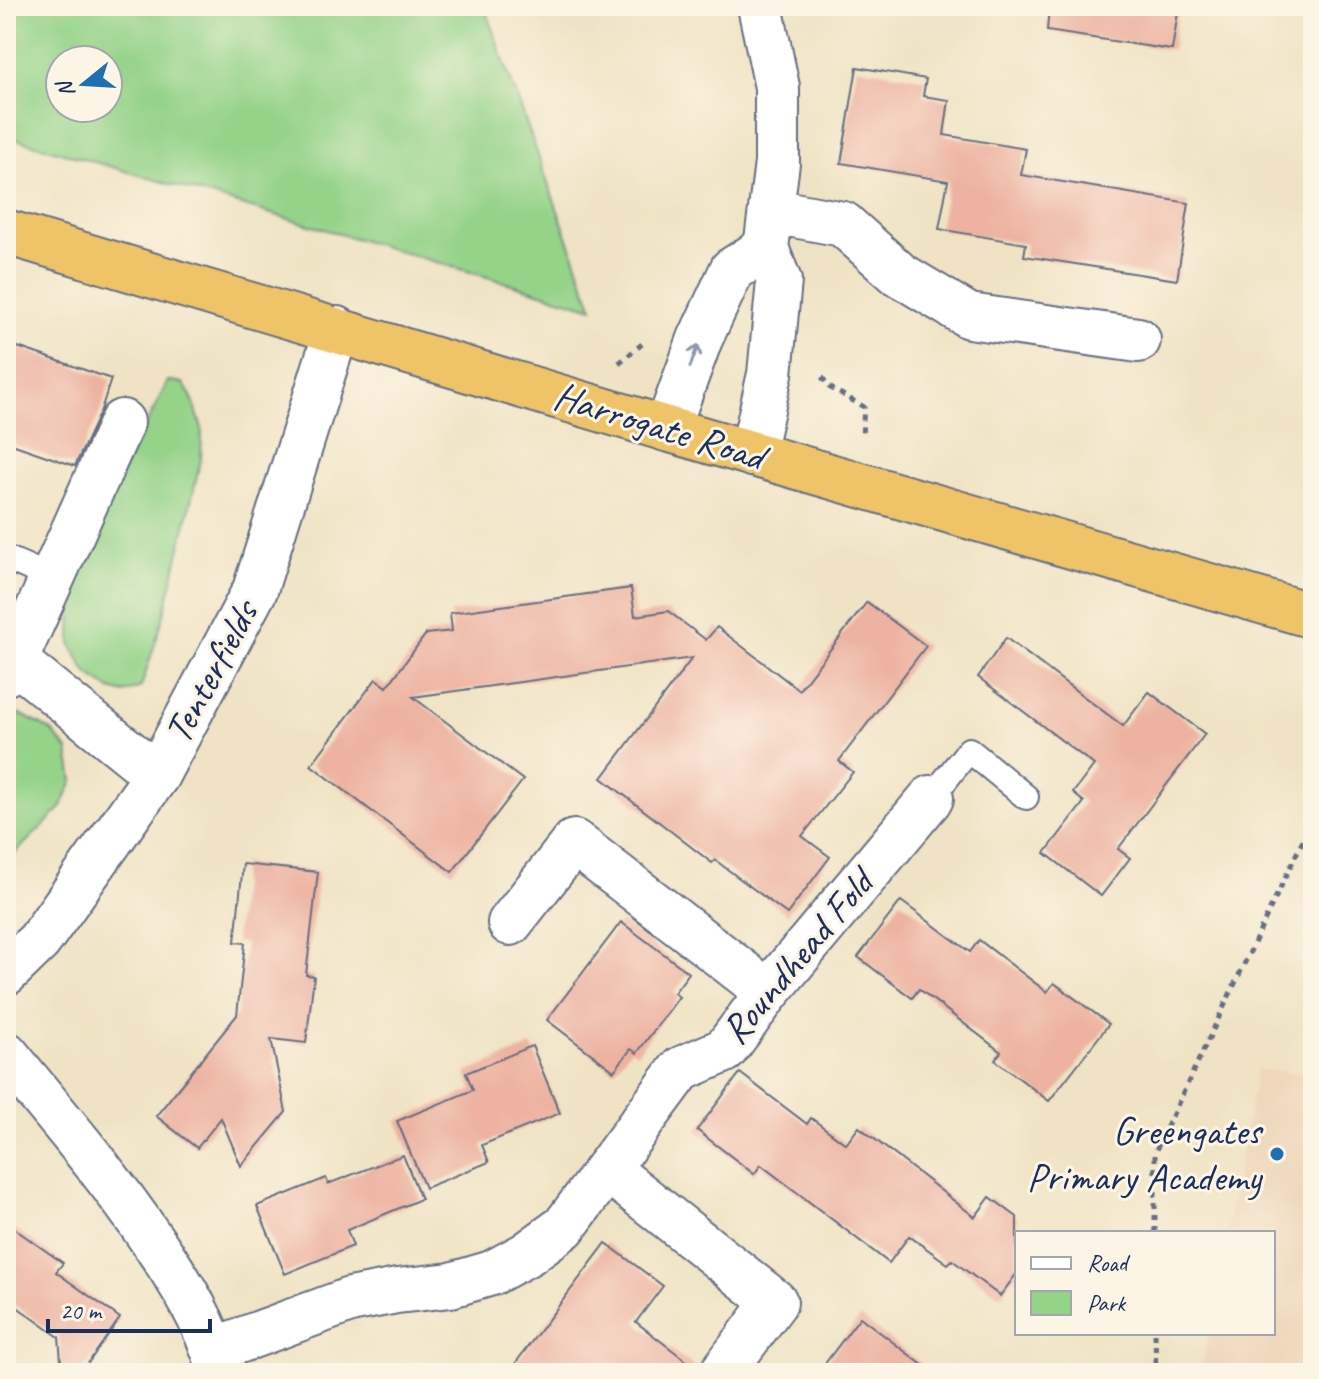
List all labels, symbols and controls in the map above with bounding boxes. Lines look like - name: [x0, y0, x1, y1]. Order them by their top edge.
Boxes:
- north arrow: [44, 44, 124, 124]
- text: N: [49, 76, 81, 101]
- one-way arrow: [688, 344, 702, 369]
- street label: Harrogate Road: [548, 370, 776, 483]
- street label: Tenterfields: [153, 589, 271, 752]
- street label: Roundhead Fold: [710, 856, 888, 1054]
- place label: Greengates Primary Academy: [1027, 1106, 1264, 1202]
- marker: Greengates Primary Academy: [1268, 1145, 1286, 1163]
- legend: [1015, 1231, 1275, 1335]
- text: Road: [1087, 1248, 1131, 1278]
- scale bar: [48, 1283, 210, 1333]
- text: Park: [1087, 1288, 1127, 1318]
- text: 20 m: [60, 1296, 103, 1326]

